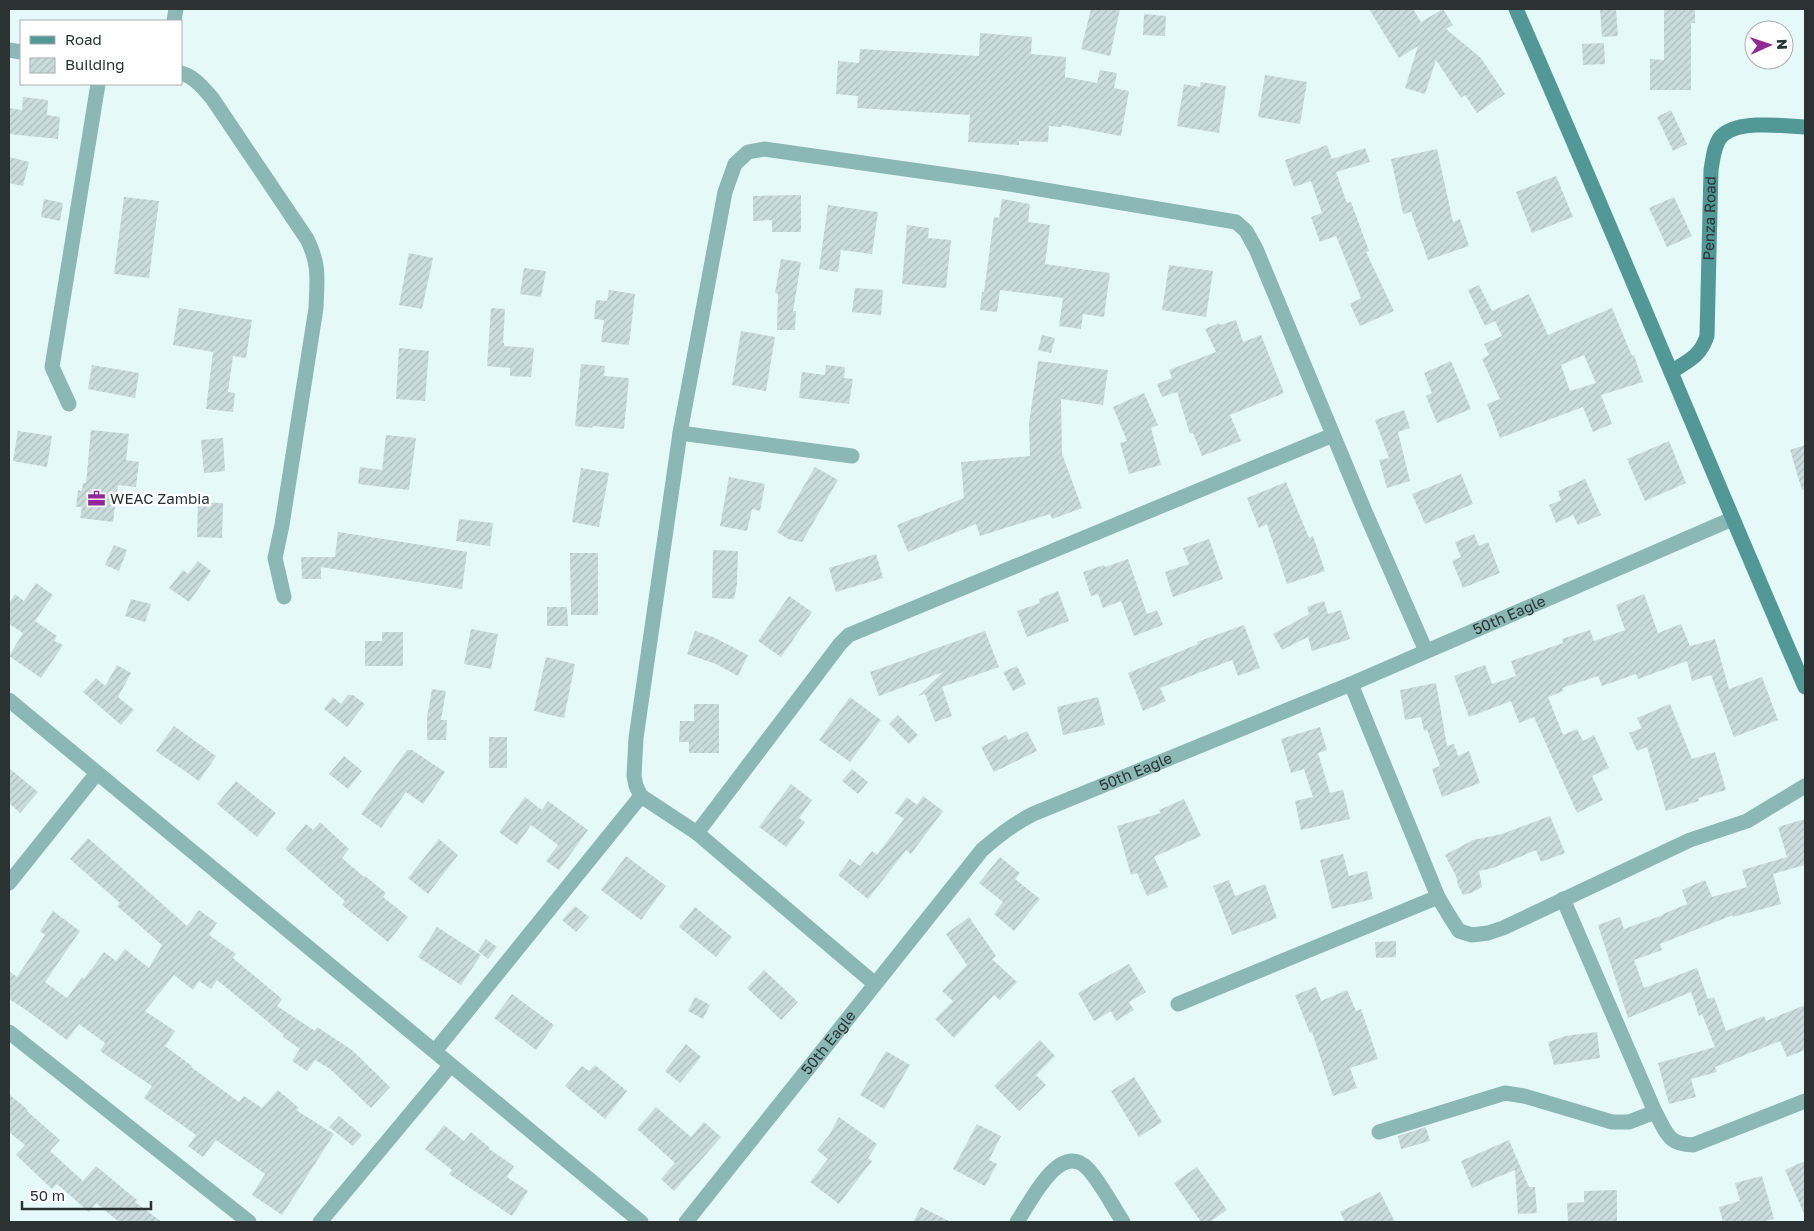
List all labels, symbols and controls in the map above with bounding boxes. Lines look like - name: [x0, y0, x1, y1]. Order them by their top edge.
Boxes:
- legend: [20, 20, 182, 85]
- north arrow: [1744, 20, 1794, 70]
- text: Road: [65, 30, 102, 48]
- text: N: [1774, 39, 1791, 50]
- text: Building: [65, 55, 125, 73]
- street label: Penza Road: [1699, 176, 1719, 261]
- office icon: WEAC Zambia: [86, 489, 106, 509]
- place label: WEAC Zambia: [110, 489, 210, 507]
- street label: 50th Eagle: [1470, 591, 1548, 638]
- street label: 50th Eagle: [1096, 748, 1175, 794]
- street label: 50th Eagle: [797, 1006, 859, 1078]
- scale bar: [22, 1178, 151, 1210]
- text: 50 m: [30, 1186, 65, 1204]

